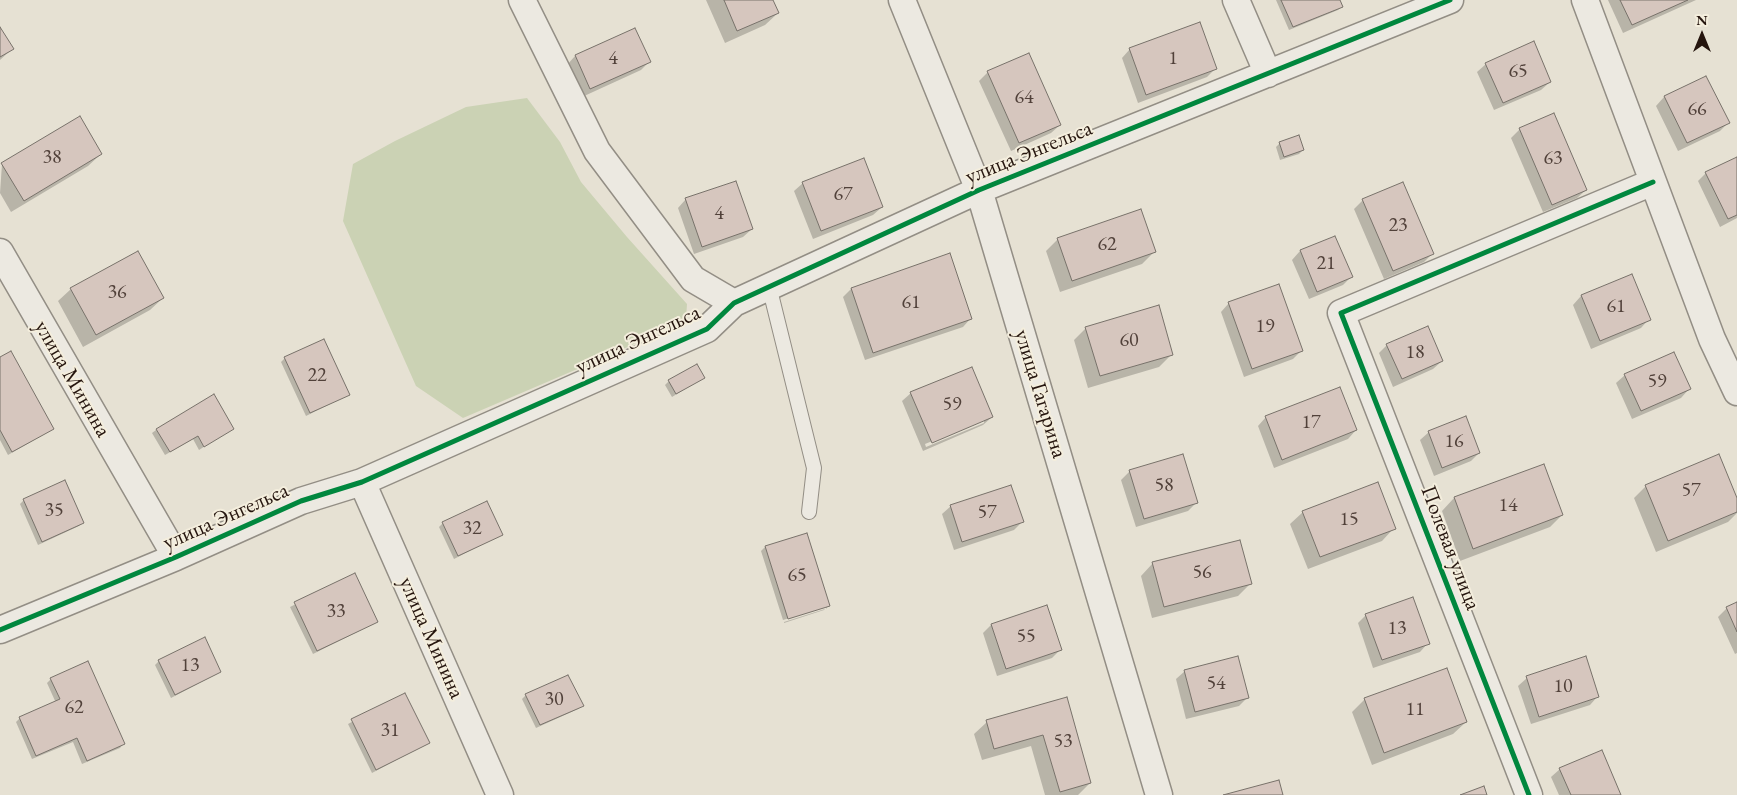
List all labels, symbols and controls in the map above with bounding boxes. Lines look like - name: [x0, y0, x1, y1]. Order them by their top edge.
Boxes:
- north arrow: [1677, 10, 1727, 60]
- text: N: [1696, 11, 1708, 29]
- house number: 4: [608, 47, 618, 71]
- house number: 1: [1168, 47, 1178, 71]
- house number: 65: [1508, 60, 1528, 84]
- house number: 64: [1014, 86, 1034, 110]
- house number: 66: [1687, 98, 1707, 122]
- street label: улица Энгельса: [962, 116, 1096, 190]
- house number: 38: [42, 146, 62, 170]
- house number: 63: [1543, 147, 1563, 171]
- house number: 67: [833, 183, 853, 207]
- house number: 4: [714, 202, 724, 226]
- house number: 23: [1388, 214, 1408, 238]
- house number: 62: [1097, 233, 1117, 257]
- house number: 21: [1316, 252, 1336, 276]
- house number: 36: [107, 281, 127, 305]
- house number: 61: [901, 291, 921, 315]
- house number: 61: [1606, 295, 1626, 319]
- street label: улица Энгельса: [571, 300, 705, 380]
- house number: 19: [1255, 315, 1275, 339]
- street label: улица Минина: [28, 316, 116, 442]
- street label: улица Гагарина: [1008, 326, 1072, 462]
- house number: 60: [1119, 329, 1139, 353]
- house number: 18: [1405, 341, 1425, 365]
- house number: 22: [307, 364, 327, 388]
- house number: 59: [1647, 370, 1667, 394]
- house number: 59: [942, 393, 962, 417]
- house number: 17: [1301, 411, 1321, 435]
- house number: 16: [1444, 430, 1464, 454]
- house number: 58: [1154, 474, 1174, 498]
- street label: улица Энгельса: [159, 478, 293, 556]
- house number: 57: [1681, 479, 1701, 503]
- street label: Полевая улица: [1414, 482, 1486, 614]
- house number: 14: [1498, 494, 1518, 518]
- house number: 35: [44, 499, 64, 523]
- house number: 57: [977, 501, 997, 525]
- house number: 15: [1339, 508, 1359, 532]
- house number: 32: [462, 517, 482, 541]
- house number: 56: [1192, 561, 1212, 585]
- house number: 65: [787, 564, 807, 588]
- street label: улица Минина: [392, 573, 470, 703]
- house number: 33: [326, 600, 346, 624]
- house number: 13: [1387, 617, 1407, 641]
- house number: 55: [1016, 625, 1036, 649]
- house number: 13: [180, 654, 200, 678]
- house number: 54: [1206, 672, 1226, 696]
- house number: 10: [1553, 675, 1573, 699]
- house number: 30: [544, 688, 564, 712]
- house number: 62: [64, 696, 84, 720]
- house number: 11: [1405, 698, 1425, 722]
- house number: 31: [380, 719, 400, 743]
- house number: 53: [1053, 730, 1073, 754]

